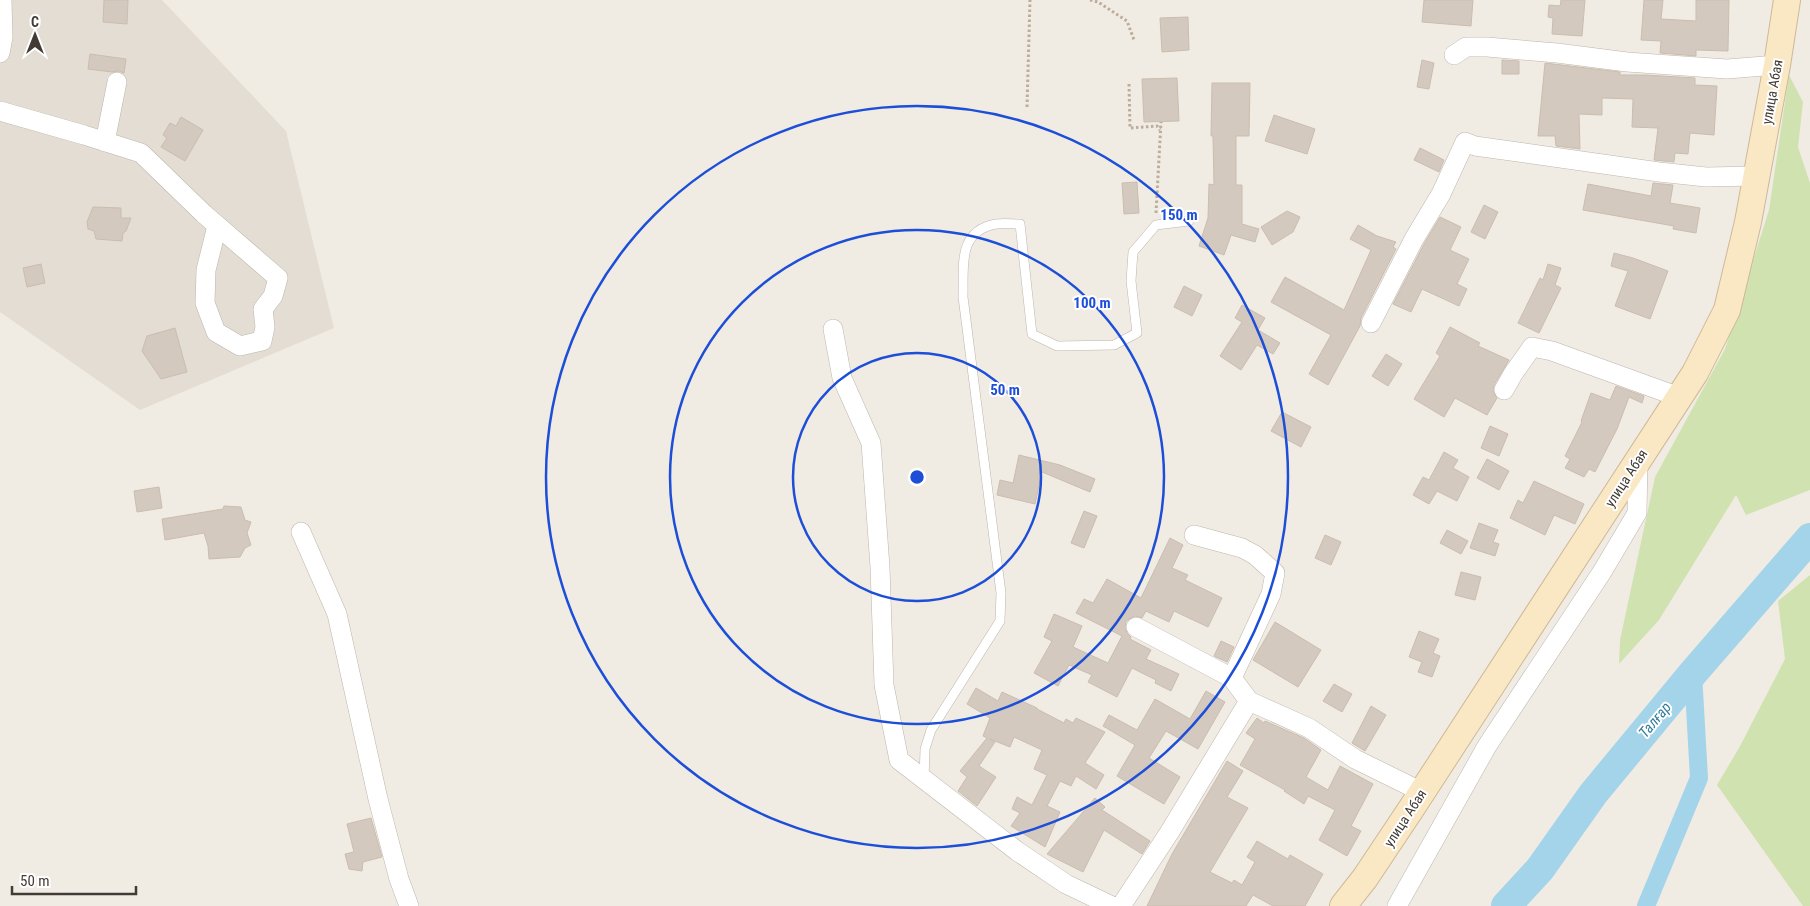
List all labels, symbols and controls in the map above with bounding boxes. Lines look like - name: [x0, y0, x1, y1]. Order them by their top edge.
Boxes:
- north arrow: [10, 10, 60, 60]
- text: С: [31, 14, 39, 30]
- street label: улица Абая: [1758, 58, 1786, 126]
- text: 150 m: [1160, 206, 1198, 224]
- text: 100 m: [1073, 294, 1111, 312]
- text: 50 m: [990, 381, 1020, 399]
- street label: улица Абая: [1601, 446, 1651, 510]
- centre of rings: [908, 468, 926, 486]
- water label: Талғар: [1635, 699, 1675, 741]
- street label: улица Абая: [1380, 786, 1430, 850]
- scale bar: [12, 864, 136, 896]
- text: 50 m: [20, 872, 50, 890]

